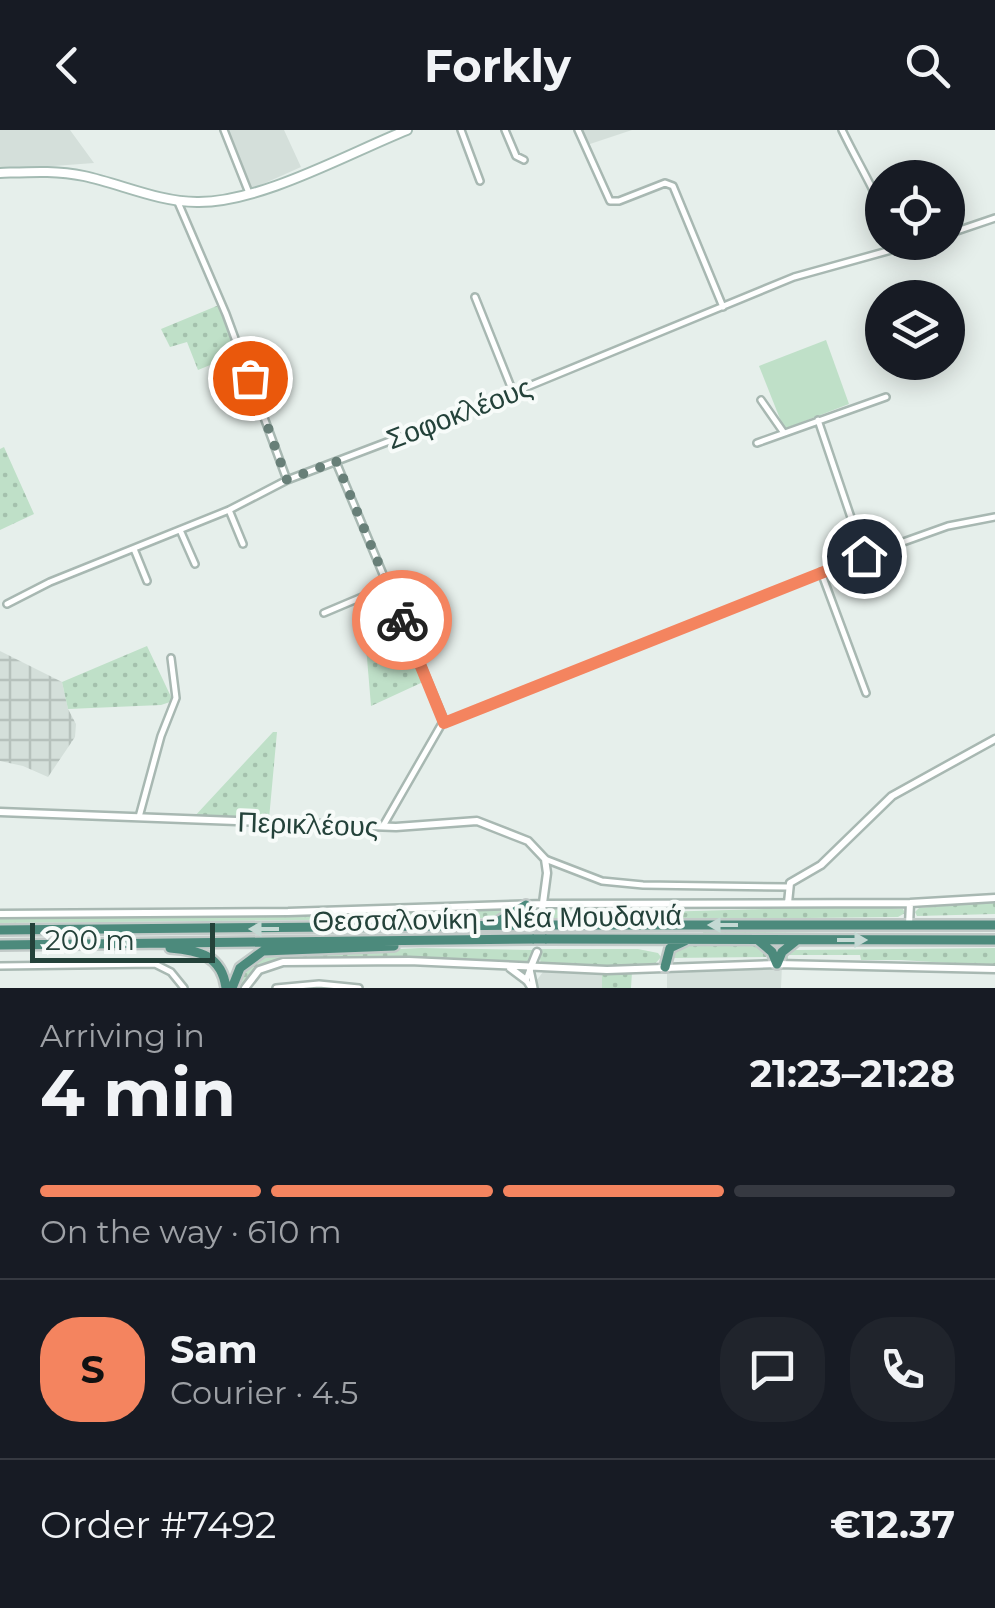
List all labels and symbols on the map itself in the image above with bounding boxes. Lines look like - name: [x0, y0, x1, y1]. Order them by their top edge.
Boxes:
- pin: [208, 336, 293, 421]
- street label: Σοφοκλέους: [382, 370, 536, 456]
- pin: [822, 514, 907, 599]
- courier: [352, 570, 452, 670]
- street label: Περικλέους: [237, 805, 379, 843]
- street label: Θεσσαλονίκη - Νέα Μουδανιά: [312, 898, 682, 938]
- one-way arrow: [706, 917, 738, 933]
- scale bar: [30, 918, 215, 963]
- one-way arrow: [248, 921, 280, 937]
- one-way arrow: [837, 932, 869, 948]

